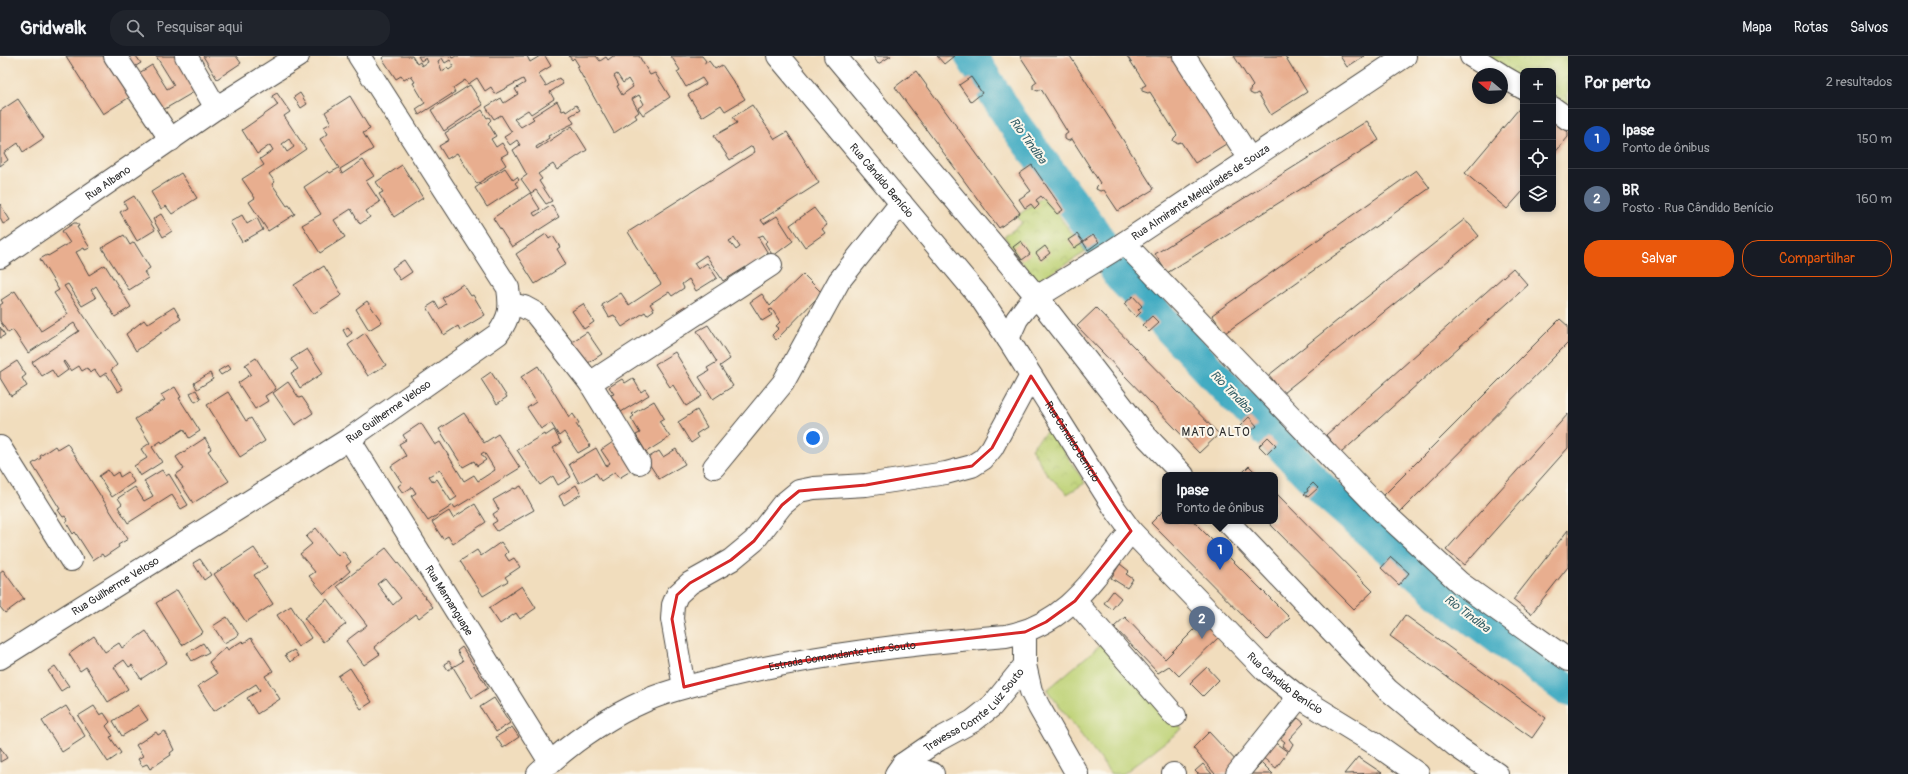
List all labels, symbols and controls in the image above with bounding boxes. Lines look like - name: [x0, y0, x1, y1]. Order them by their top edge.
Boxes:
- search box: [110, 10, 390, 46]
- text: Gridwalk: [20, 16, 86, 40]
- icon: search: [124, 17, 146, 39]
- text: Pesquisar aqui: [156, 18, 242, 37]
- text: Mapa: [1742, 19, 1772, 36]
- text: Rotas: [1794, 19, 1828, 36]
- text: Salvos: [1850, 19, 1888, 36]
- north arrow: [1472, 68, 1508, 104]
- map controls: [1520, 68, 1556, 212]
- button: +: [1520, 68, 1556, 104]
- text: Por perto: [1584, 72, 1651, 93]
- text: 2 resultados: [1826, 74, 1892, 90]
- button: −: [1520, 104, 1556, 140]
- water label: Rio Tindiba: [1006, 115, 1051, 168]
- text: Ipase: [1622, 121, 1654, 140]
- text: 1: [1594, 131, 1600, 147]
- text: 150 m: [1857, 131, 1892, 147]
- button: locate: [1520, 140, 1556, 176]
- text: Ponto de ônibus: [1622, 140, 1710, 156]
- street label: Rua Cândido Benício: [847, 141, 917, 220]
- street label: Rua Almirante Melquíades de Souza: [1129, 141, 1272, 243]
- street label: Rua Albano: [83, 163, 133, 203]
- button: layers: [1520, 176, 1556, 212]
- text: BR: [1622, 181, 1639, 200]
- text: 2: [1593, 191, 1601, 207]
- text: 160 m: [1856, 191, 1892, 207]
- text: Posto · Rua Cândido Benício: [1622, 200, 1773, 216]
- button: Salvar: [1584, 240, 1734, 277]
- button: Compartilhar: [1742, 240, 1892, 277]
- water label: Rio Tindiba: [1207, 368, 1256, 417]
- street label: Rua Guilherme Veloso: [343, 377, 433, 446]
- street label: Rua Cândido Benício: [1042, 399, 1103, 484]
- district label: MATO ALTO: [1181, 425, 1251, 440]
- your location: [803, 428, 823, 448]
- popup: [1162, 472, 1278, 524]
- text: Ipase: [1176, 481, 1209, 500]
- text: Ponto de ônibus: [1176, 500, 1264, 516]
- pin: 1: [1207, 537, 1233, 570]
- street label: Rua Guilherme Veloso: [69, 553, 161, 618]
- street label: Rua Mamanguape: [423, 563, 476, 638]
- water label: Rio Tindiba: [1441, 592, 1494, 637]
- pin: 2: [1189, 606, 1215, 639]
- street label: Estrada Comandante Luiz Souto: [767, 638, 917, 673]
- street label: Rua Cândido Benício: [1245, 649, 1325, 717]
- street label: Travessa Comte Luiz Souto: [921, 665, 1027, 755]

